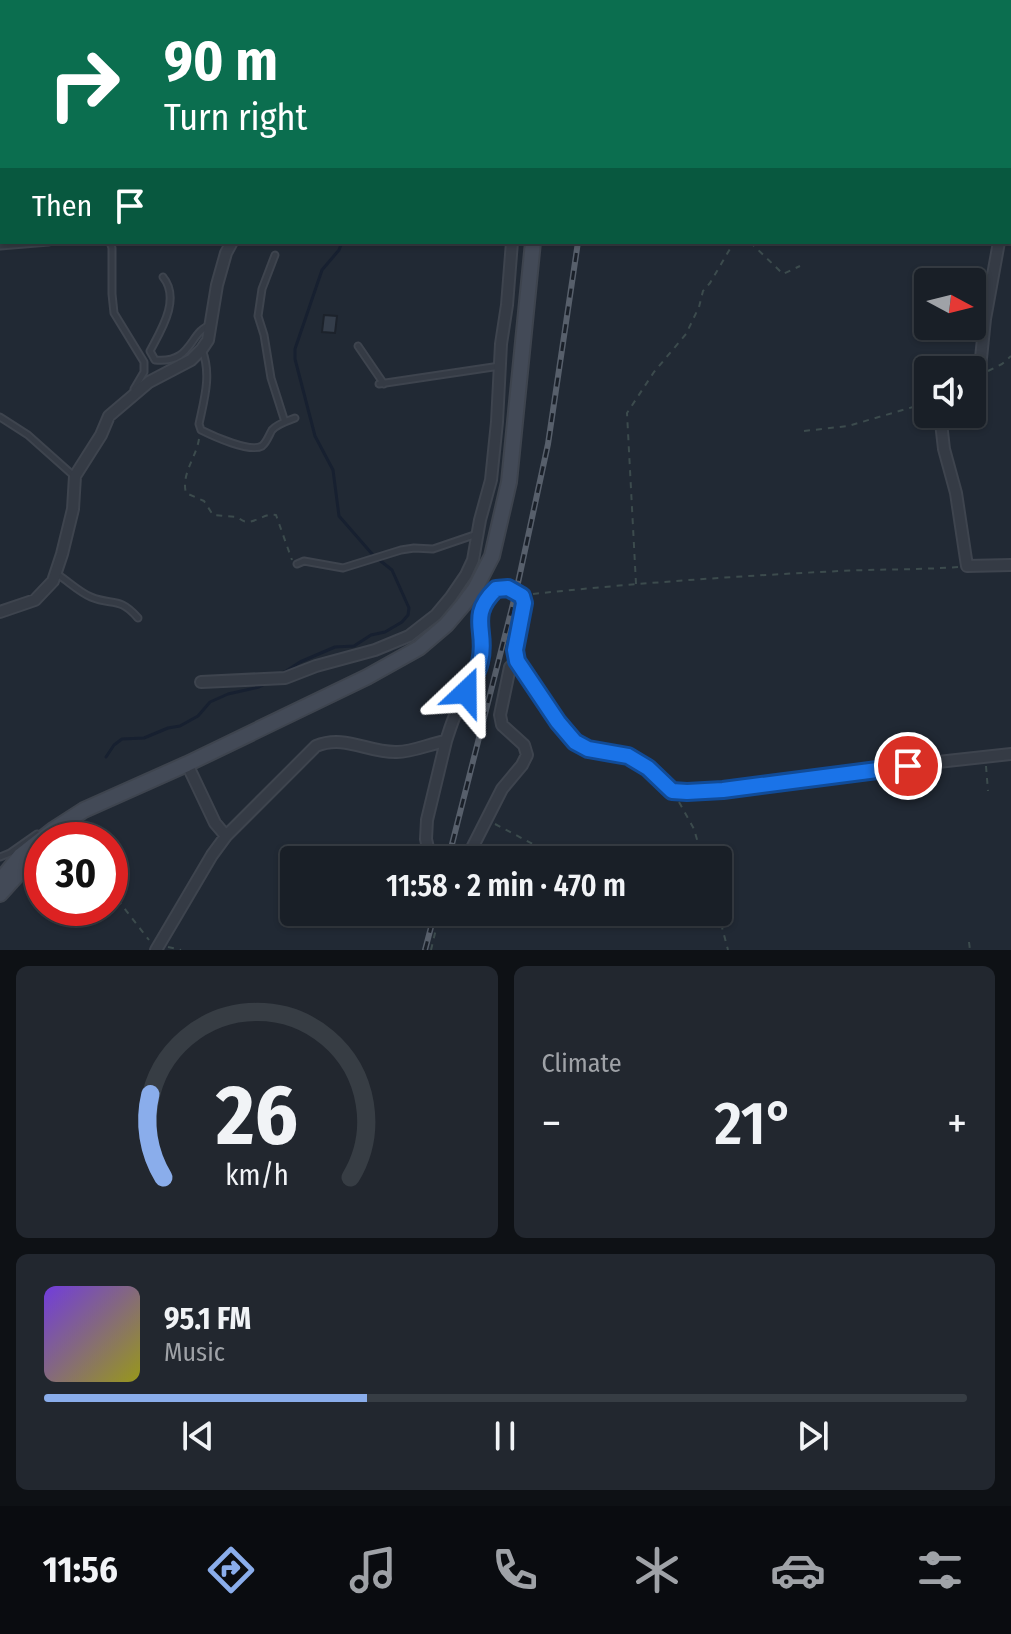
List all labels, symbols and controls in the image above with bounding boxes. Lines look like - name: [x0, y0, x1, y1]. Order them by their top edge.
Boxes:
- text: 90 m: [164, 28, 278, 95]
- icon: right: [32, 32, 136, 136]
- text: Turn right: [164, 96, 307, 140]
- icon: arrive: [108, 184, 152, 228]
- text: Then: [32, 188, 92, 224]
- north arrow: [914, 268, 986, 340]
- map controls: [914, 268, 986, 428]
- button: sound: [914, 356, 986, 428]
- position arrow: [424, 650, 508, 734]
- pin: [874, 732, 942, 800]
- icon: arrive: [886, 744, 930, 788]
- speed limit sign: 30: [24, 822, 128, 926]
- text: 11:58 · 2 min · 470 m: [386, 868, 626, 904]
- text: Climate: [542, 1048, 622, 1079]
- text: 26: [215, 1066, 298, 1166]
- text: 21°: [714, 1088, 794, 1160]
- text: −: [542, 1097, 561, 1150]
- text: +: [947, 1097, 967, 1150]
- text: km/h: [225, 1158, 289, 1193]
- text: 95.1 FM: [164, 1301, 251, 1337]
- text: Music: [164, 1337, 225, 1368]
- icon: previous: [176, 1414, 220, 1458]
- icon: pause: [483, 1414, 527, 1458]
- icon: next: [791, 1414, 835, 1458]
- icon: directions: [203, 1542, 259, 1598]
- icon: music: [345, 1542, 401, 1598]
- icon: phone: [487, 1542, 543, 1598]
- icon: climate: [629, 1542, 685, 1598]
- icon: car: [770, 1542, 826, 1598]
- icon: filters: [912, 1542, 968, 1598]
- text: 11:56: [43, 1548, 118, 1592]

